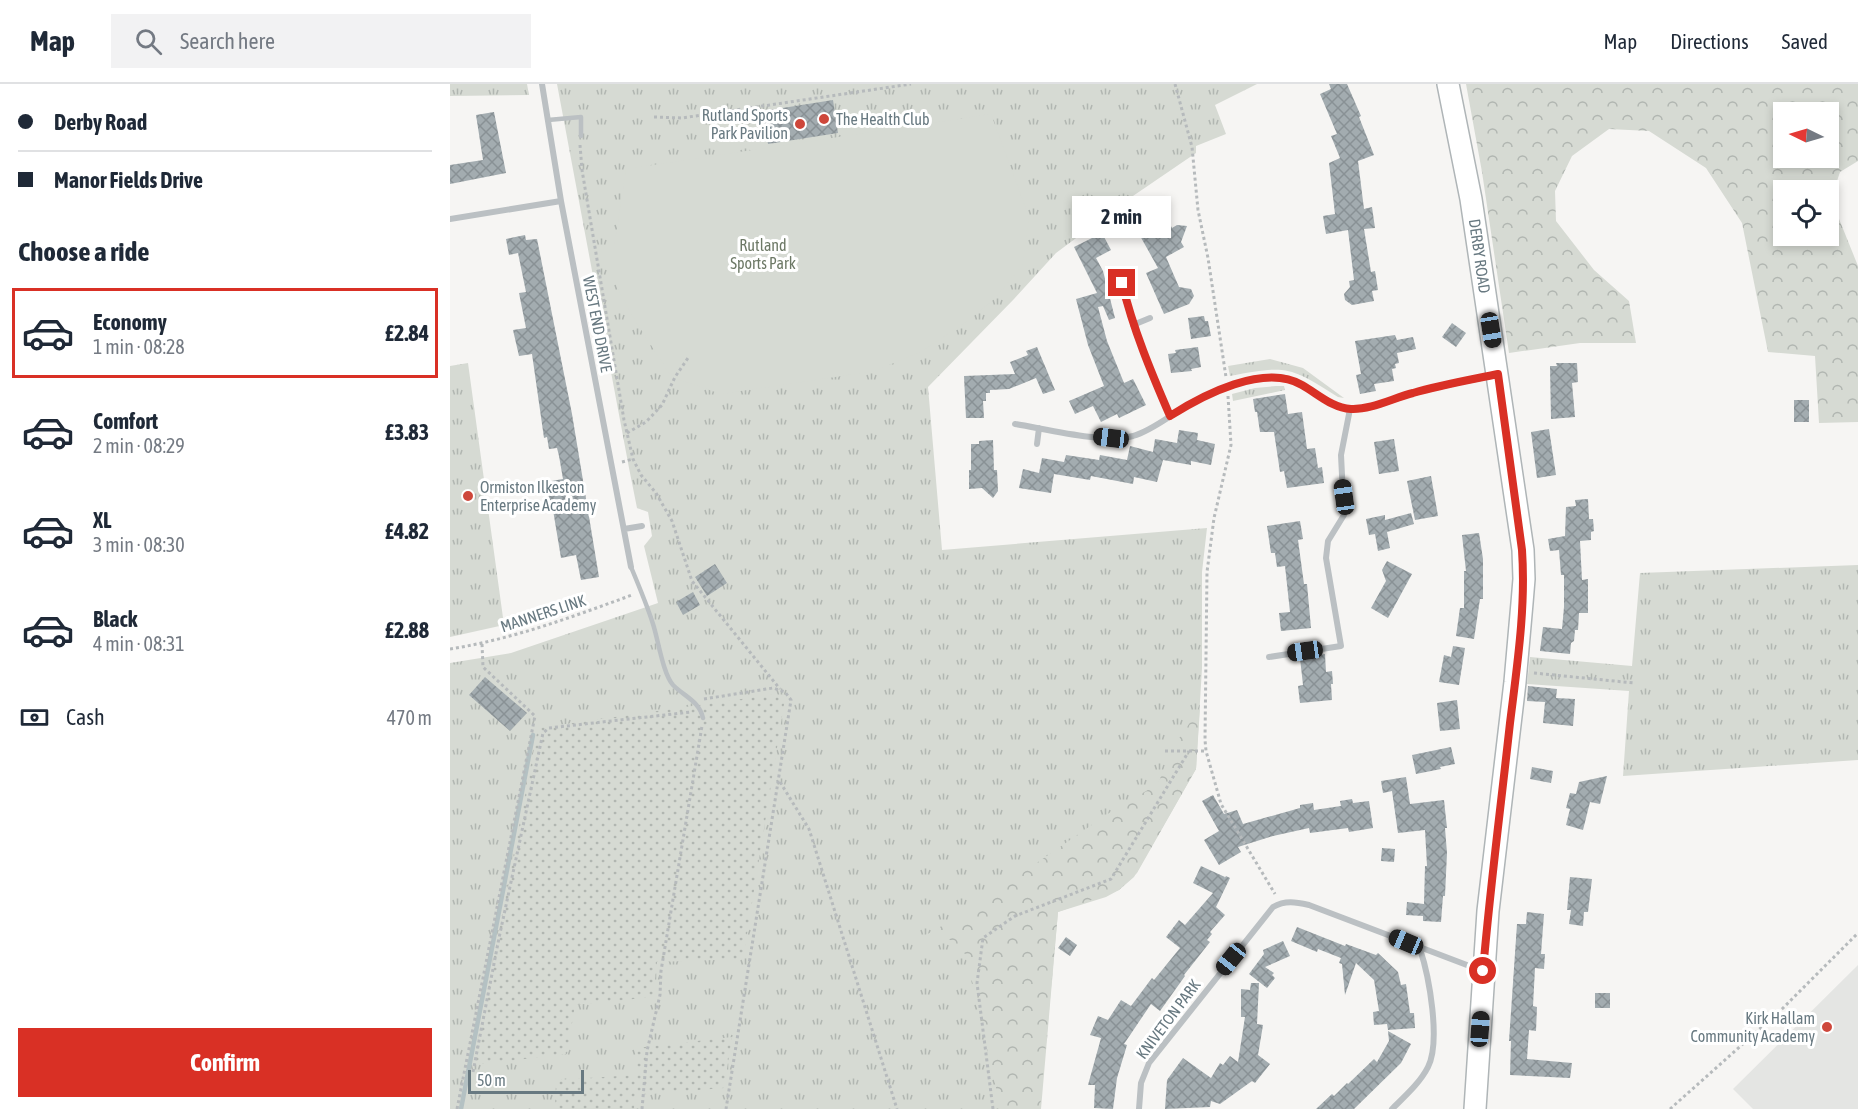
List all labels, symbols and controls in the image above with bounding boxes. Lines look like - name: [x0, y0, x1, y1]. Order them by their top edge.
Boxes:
- search box: [111, 14, 531, 68]
- text: Map: [30, 25, 75, 57]
- icon: search: [132, 25, 165, 58]
- text: Search here: [180, 28, 275, 54]
- text: Map: [1603, 29, 1637, 53]
- text: Directions: [1670, 29, 1749, 53]
- text: Saved: [1782, 29, 1828, 53]
- north arrow: [1773, 102, 1839, 168]
- map controls: [1773, 102, 1839, 246]
- place label: Rutland Sports Park Pavilion: [702, 106, 788, 142]
- text: Derby Road: [54, 109, 147, 135]
- place label: The Health Club: [836, 110, 929, 128]
- marker: The Health Club: [817, 112, 831, 126]
- marker: Rutland Sports Park Pavilion: [793, 117, 807, 131]
- text: Manor Fields Drive: [54, 167, 203, 193]
- button: locate: [1773, 180, 1839, 246]
- callout: 2 min: [1072, 196, 1172, 238]
- text: 2 min: [1101, 205, 1142, 228]
- street label: DERBY ROAD: [1466, 218, 1494, 294]
- text: Choose a ride: [18, 236, 150, 267]
- park label: Rutland Sports Park: [730, 236, 796, 273]
- route end: [1108, 269, 1135, 296]
- street label: WEST END DRIVE: [580, 274, 616, 374]
- icon: car: [21, 306, 75, 360]
- text: Economy: [93, 309, 167, 335]
- car: [1479, 311, 1503, 349]
- text: £2.84: [385, 320, 429, 346]
- text: 1 min · 08:28: [93, 335, 185, 358]
- icon: car: [21, 405, 75, 459]
- text: Comfort: [93, 408, 158, 434]
- text: £3.83: [385, 419, 429, 445]
- car: [1092, 427, 1130, 449]
- text: 2 min · 08:29: [93, 434, 185, 457]
- place label: Ormiston Ilkeston Enterprise Academy: [480, 478, 597, 515]
- car: [1333, 478, 1355, 516]
- marker: Ormiston Ilkeston Enterprise Academy: [461, 489, 475, 503]
- icon: car: [21, 504, 75, 558]
- text: XL: [93, 507, 111, 533]
- text: £4.82: [385, 518, 429, 544]
- text: 3 min · 08:30: [93, 533, 185, 556]
- street label: MANNERS LINK: [498, 591, 588, 635]
- icon: car: [21, 603, 75, 657]
- text: Black: [93, 606, 137, 632]
- text: £2.88: [385, 617, 429, 643]
- text: 4 min · 08:31: [93, 632, 185, 655]
- car: [1286, 640, 1324, 662]
- icon: cash: [18, 701, 51, 734]
- text: Cash: [66, 704, 105, 730]
- text: 470 m: [387, 706, 432, 729]
- car: [1386, 927, 1426, 957]
- car: [1213, 939, 1249, 979]
- route start: [1469, 957, 1496, 984]
- street label: KNIVETON PARK: [1132, 976, 1204, 1062]
- place label: Kirk Hallam Community Academy: [1691, 1009, 1815, 1046]
- car: [1470, 1010, 1490, 1048]
- marker: Kirk Hallam Community Academy: [1820, 1020, 1834, 1034]
- button: Confirm: [18, 1028, 432, 1097]
- scale bar: [468, 1067, 584, 1094]
- text: 50 m: [477, 1071, 506, 1089]

